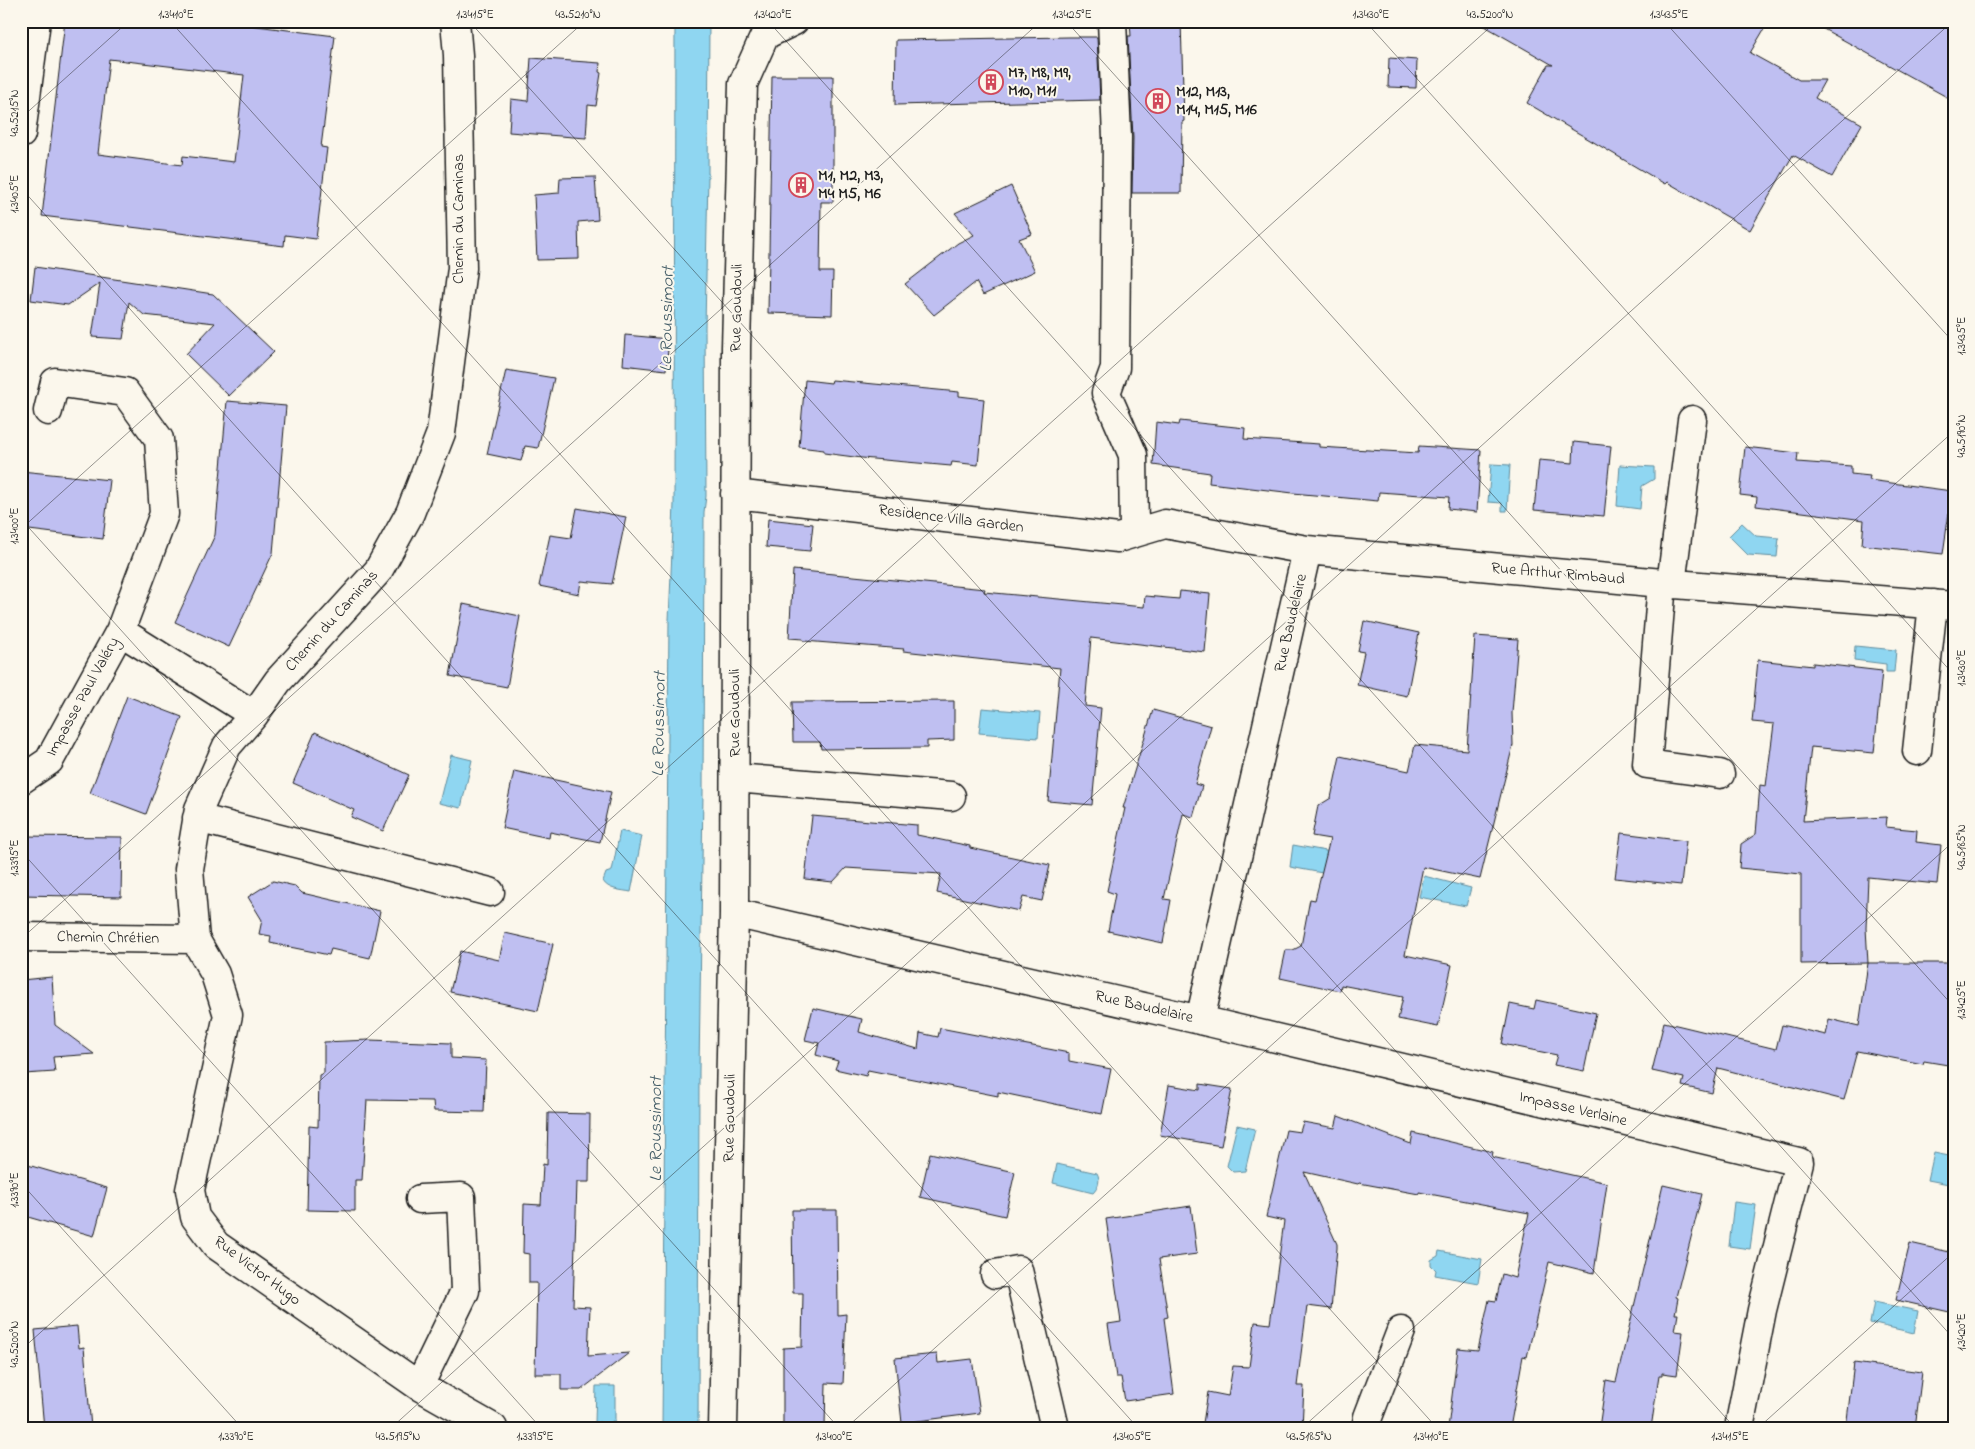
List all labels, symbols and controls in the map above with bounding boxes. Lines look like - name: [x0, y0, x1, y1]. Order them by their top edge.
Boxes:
- text: 1.3410°E: [158, 6, 194, 24]
- text: 1.3415°E: [456, 6, 494, 24]
- text: 43.5210°N: [555, 6, 601, 24]
- text: 1.3420°E: [754, 6, 792, 24]
- text: 1.3425°E: [1052, 6, 1092, 24]
- text: 1.3430°E: [1353, 6, 1389, 24]
- text: 43.5200°N: [1467, 6, 1513, 24]
- text: 1.3435°E: [1650, 6, 1688, 24]
- place label: M7, M8, M9, M10, M11: [1008, 61, 1071, 103]
- building icon: M7, M8, M9, M10, M11: [978, 69, 1004, 95]
- place label: M12, M13, M14, M15, M16: [1176, 80, 1258, 122]
- building icon: M12, M13, M14, M15, M16: [1145, 88, 1171, 114]
- text: 43.5215°N: [6, 89, 24, 137]
- street label: Chemin du Caminas: [447, 154, 471, 284]
- place label: M1, M2, M3, M4 M5, M6: [818, 164, 883, 206]
- building icon: M1, M2, M3, M4 M5, M6: [788, 172, 814, 198]
- text: 1.3405°E: [6, 175, 24, 213]
- street label: Rue Goudouli: [724, 263, 750, 352]
- water label: Le Roussimort: [654, 264, 682, 372]
- text: 1.3435°E: [1953, 317, 1971, 355]
- text: 43.5190°N: [1953, 414, 1971, 458]
- street label: Residence Villa Garden: [877, 498, 1025, 540]
- text: 1.3400°E: [6, 507, 24, 545]
- street label: Rue Arthur Rimbaud: [1490, 556, 1626, 592]
- street label: Chemin du Caminas: [280, 565, 384, 677]
- street label: Rue Baudelaire: [1268, 571, 1314, 674]
- street label: Impasse Paul Valéry: [40, 633, 126, 761]
- text: 1.3430°E: [1953, 650, 1971, 686]
- water label: Le Roussimort: [646, 669, 674, 777]
- street label: Rue Goudouli: [723, 669, 747, 757]
- text: 43.5185°N: [1953, 824, 1971, 870]
- text: 1.3395°E: [6, 839, 24, 877]
- street label: Chemin Chrétien: [57, 925, 160, 951]
- text: 1.3425°E: [1953, 980, 1971, 1020]
- street label: Rue Baudelaire: [1093, 984, 1196, 1030]
- street label: Rue Goudouli: [717, 1073, 743, 1162]
- water label: Le Roussimort: [644, 1074, 670, 1182]
- street label: Impasse Verlaine: [1517, 1085, 1630, 1133]
- text: 1.3390°E: [6, 1172, 24, 1208]
- street label: Rue Victor Hugo: [208, 1230, 306, 1312]
- text: 1.3420°E: [1953, 1313, 1971, 1351]
- text: 43.5200°N: [6, 1321, 24, 1367]
- text: 1.3390°E: [218, 1428, 254, 1446]
- text: 43.5195°N: [376, 1428, 420, 1446]
- text: 1.3395°E: [516, 1428, 554, 1446]
- text: 1.3400°E: [815, 1428, 853, 1446]
- text: 1.3405°E: [1113, 1428, 1151, 1446]
- text: 43.5185°N: [1286, 1428, 1332, 1446]
- text: 1.3410°E: [1413, 1428, 1449, 1446]
- text: 1.3415°E: [1711, 1428, 1749, 1446]

